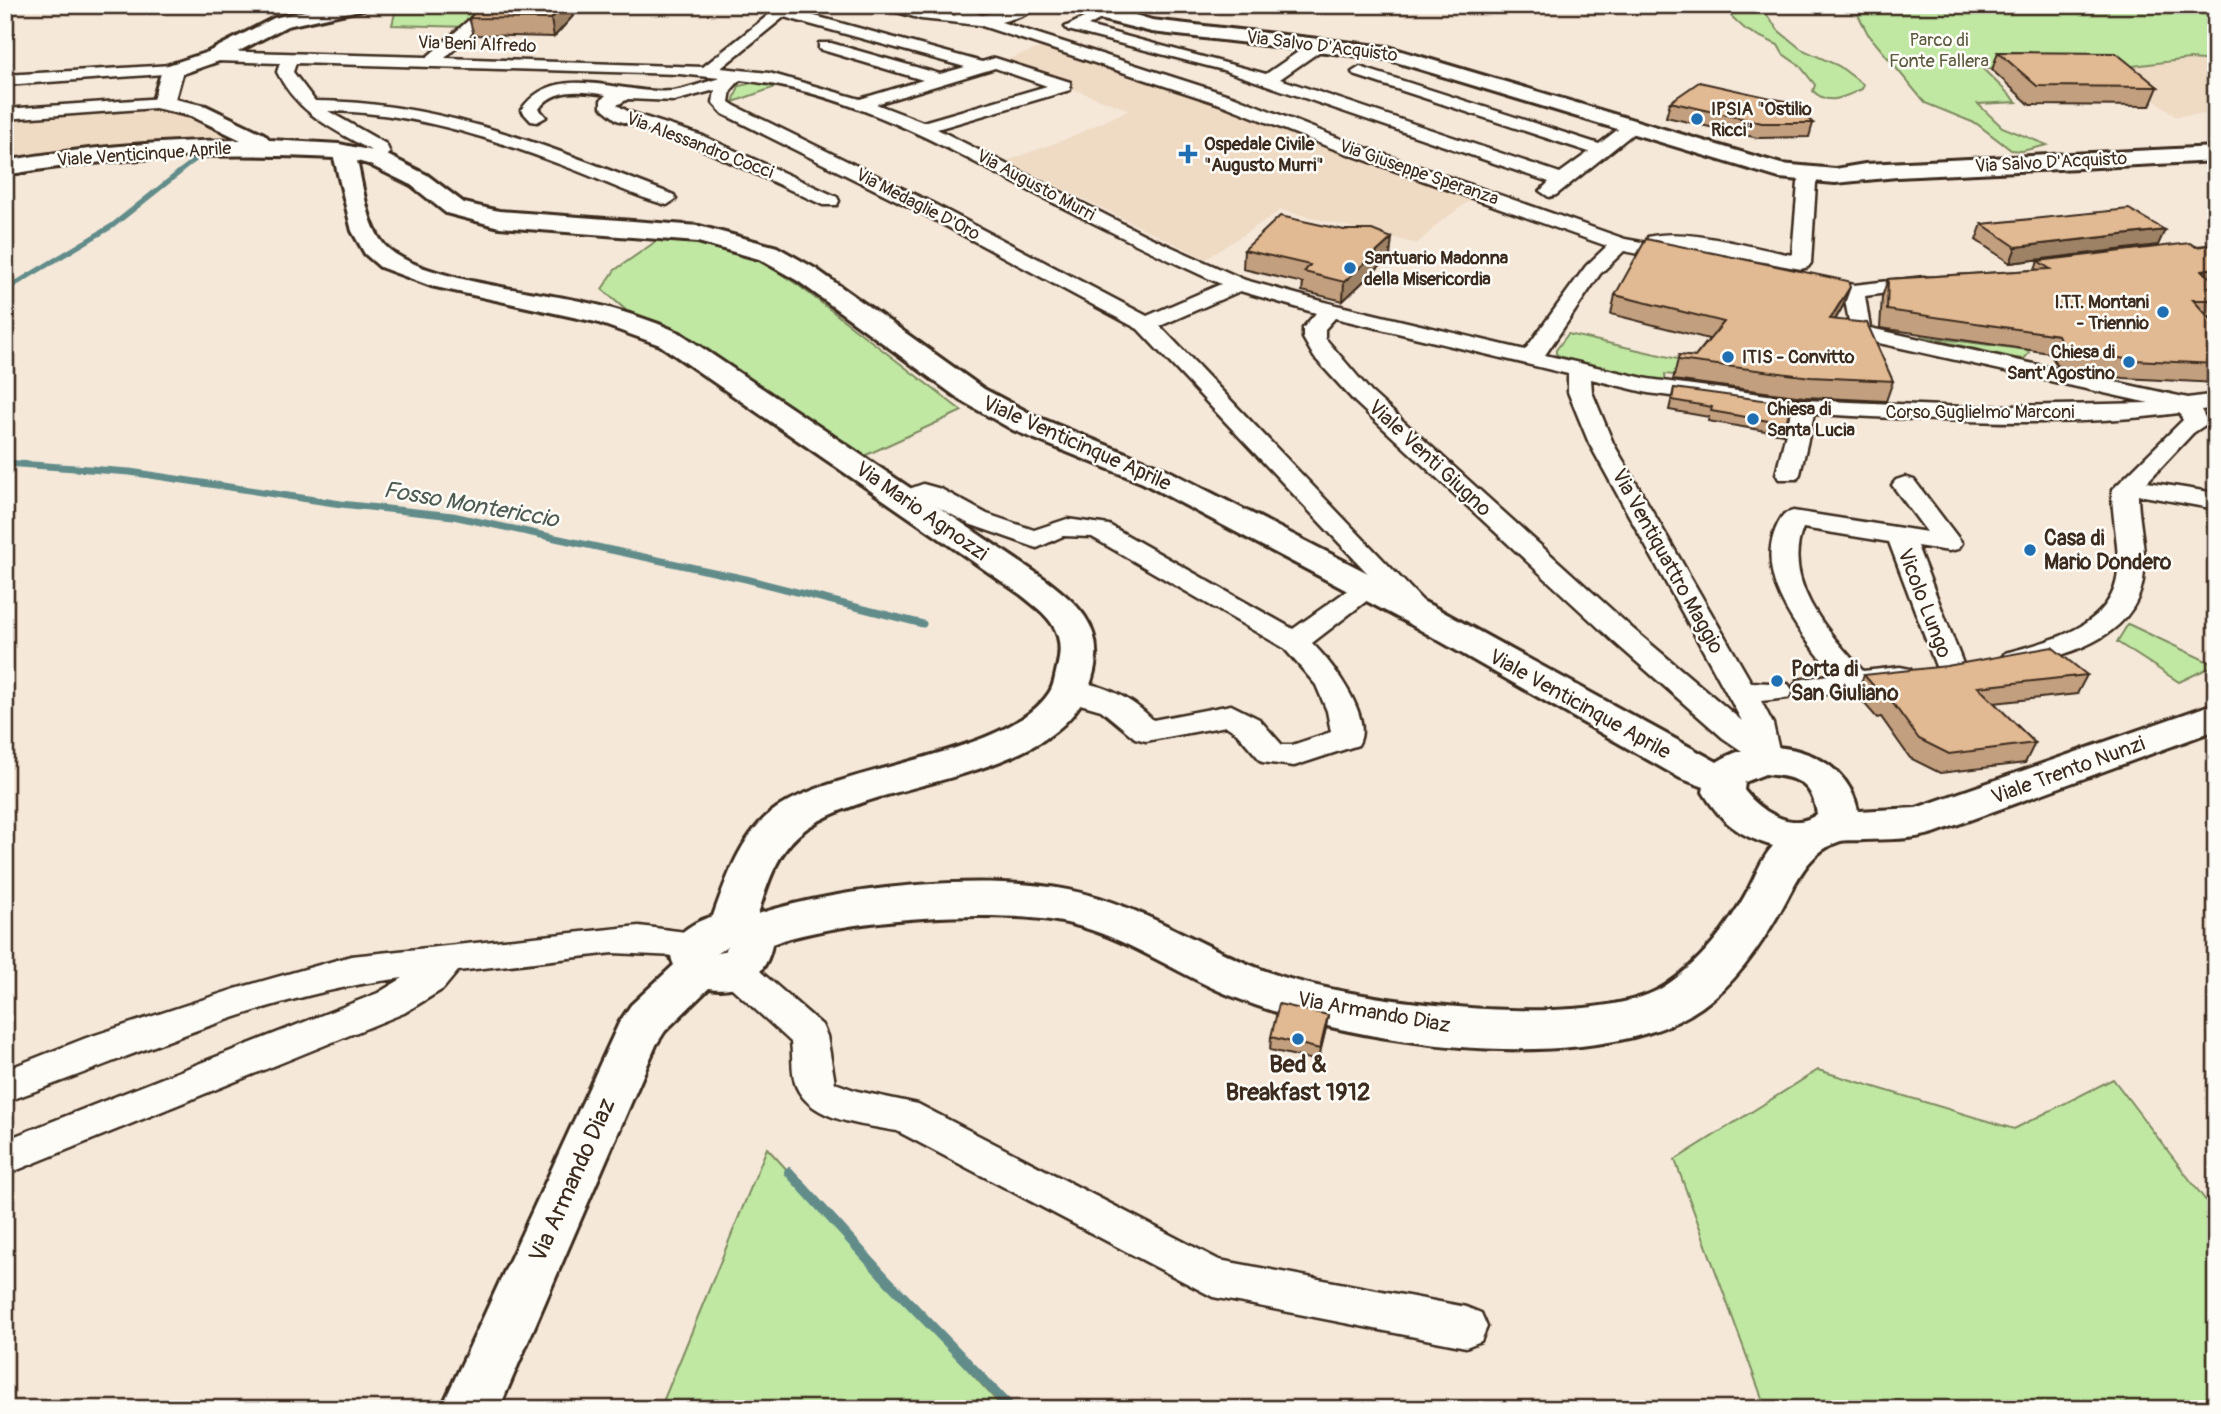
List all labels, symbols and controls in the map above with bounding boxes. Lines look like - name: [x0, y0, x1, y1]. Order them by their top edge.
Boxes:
- street label: Via Salvo D'Acquisto: [1245, 26, 1399, 67]
- park label: Parco di Fonte Fallera: [1889, 29, 1989, 73]
- street label: Via Beni Alfredo: [417, 31, 537, 58]
- place label: IPSIA "Ostilio Ricci": [1711, 98, 1812, 142]
- street label: Via Alessandro Cocci: [623, 107, 777, 184]
- marker: IPSIA "Ostilio Ricci": [1689, 111, 1705, 127]
- place label: Ospedale Civile "Augusto Murri": [1204, 133, 1324, 177]
- street label: Via Giuseppe Speranza: [1336, 134, 1502, 211]
- street label: Viale Venticinque Aprile: [56, 137, 232, 172]
- street label: Via Augusto Murri: [972, 144, 1099, 226]
- marker: Ospedale Civile "Augusto Murri": [1178, 144, 1198, 164]
- street label: Via Salvo D'Acquisto: [1974, 147, 2128, 178]
- street label: Via Medaglie D'Oro: [852, 163, 984, 246]
- place label: Santuario Madonna della Misericordia: [1364, 247, 1509, 291]
- marker: Santuario Madonna della Misericordia: [1342, 260, 1358, 276]
- place label: I.T.T. Montani - Triennio: [2054, 291, 2149, 335]
- marker: I.T.T. Montani - Triennio: [2155, 304, 2171, 320]
- place label: Chiesa di Sant'Agostino: [2007, 341, 2115, 385]
- place label: ITIS - Convitto: [1742, 346, 1855, 369]
- marker: ITIS - Convitto: [1720, 349, 1736, 365]
- marker: Chiesa di Sant'Agostino: [2121, 354, 2137, 370]
- street label: Viale Venticinque Aprile: [978, 390, 1176, 498]
- street label: Viale Venti Giugno: [1362, 394, 1497, 523]
- place label: Chiesa di Santa Lucia: [1767, 398, 1855, 442]
- street label: Corso Guglielmo Marconi: [1886, 401, 2074, 424]
- marker: Chiesa di Santa Lucia: [1745, 411, 1761, 427]
- street label: Via Mario Agnozzi: [850, 456, 994, 567]
- street label: Via Ventiquattro Maggio: [1605, 464, 1730, 658]
- water label: Fosso Montericcio: [381, 475, 562, 534]
- place label: Casa di Mario Dondero: [2044, 525, 2172, 576]
- marker: Casa di Mario Dondero: [2022, 542, 2038, 558]
- street label: Vicolo Lungo: [1891, 545, 1958, 662]
- street label: Viale Venticinque Aprile: [1484, 643, 1676, 766]
- place label: Porta di San Giuliano: [1791, 656, 1899, 707]
- marker: Porta di San Giuliano: [1769, 673, 1785, 689]
- street label: Viale Trento Nunzi: [1988, 730, 2149, 811]
- street label: Via Armando Diaz: [1295, 986, 1453, 1039]
- marker: Bed & Breakfast 1912: [1290, 1031, 1306, 1047]
- place label: Bed & Breakfast 1912: [1226, 1050, 1370, 1107]
- street label: Via Armando Diaz: [523, 1094, 622, 1267]

